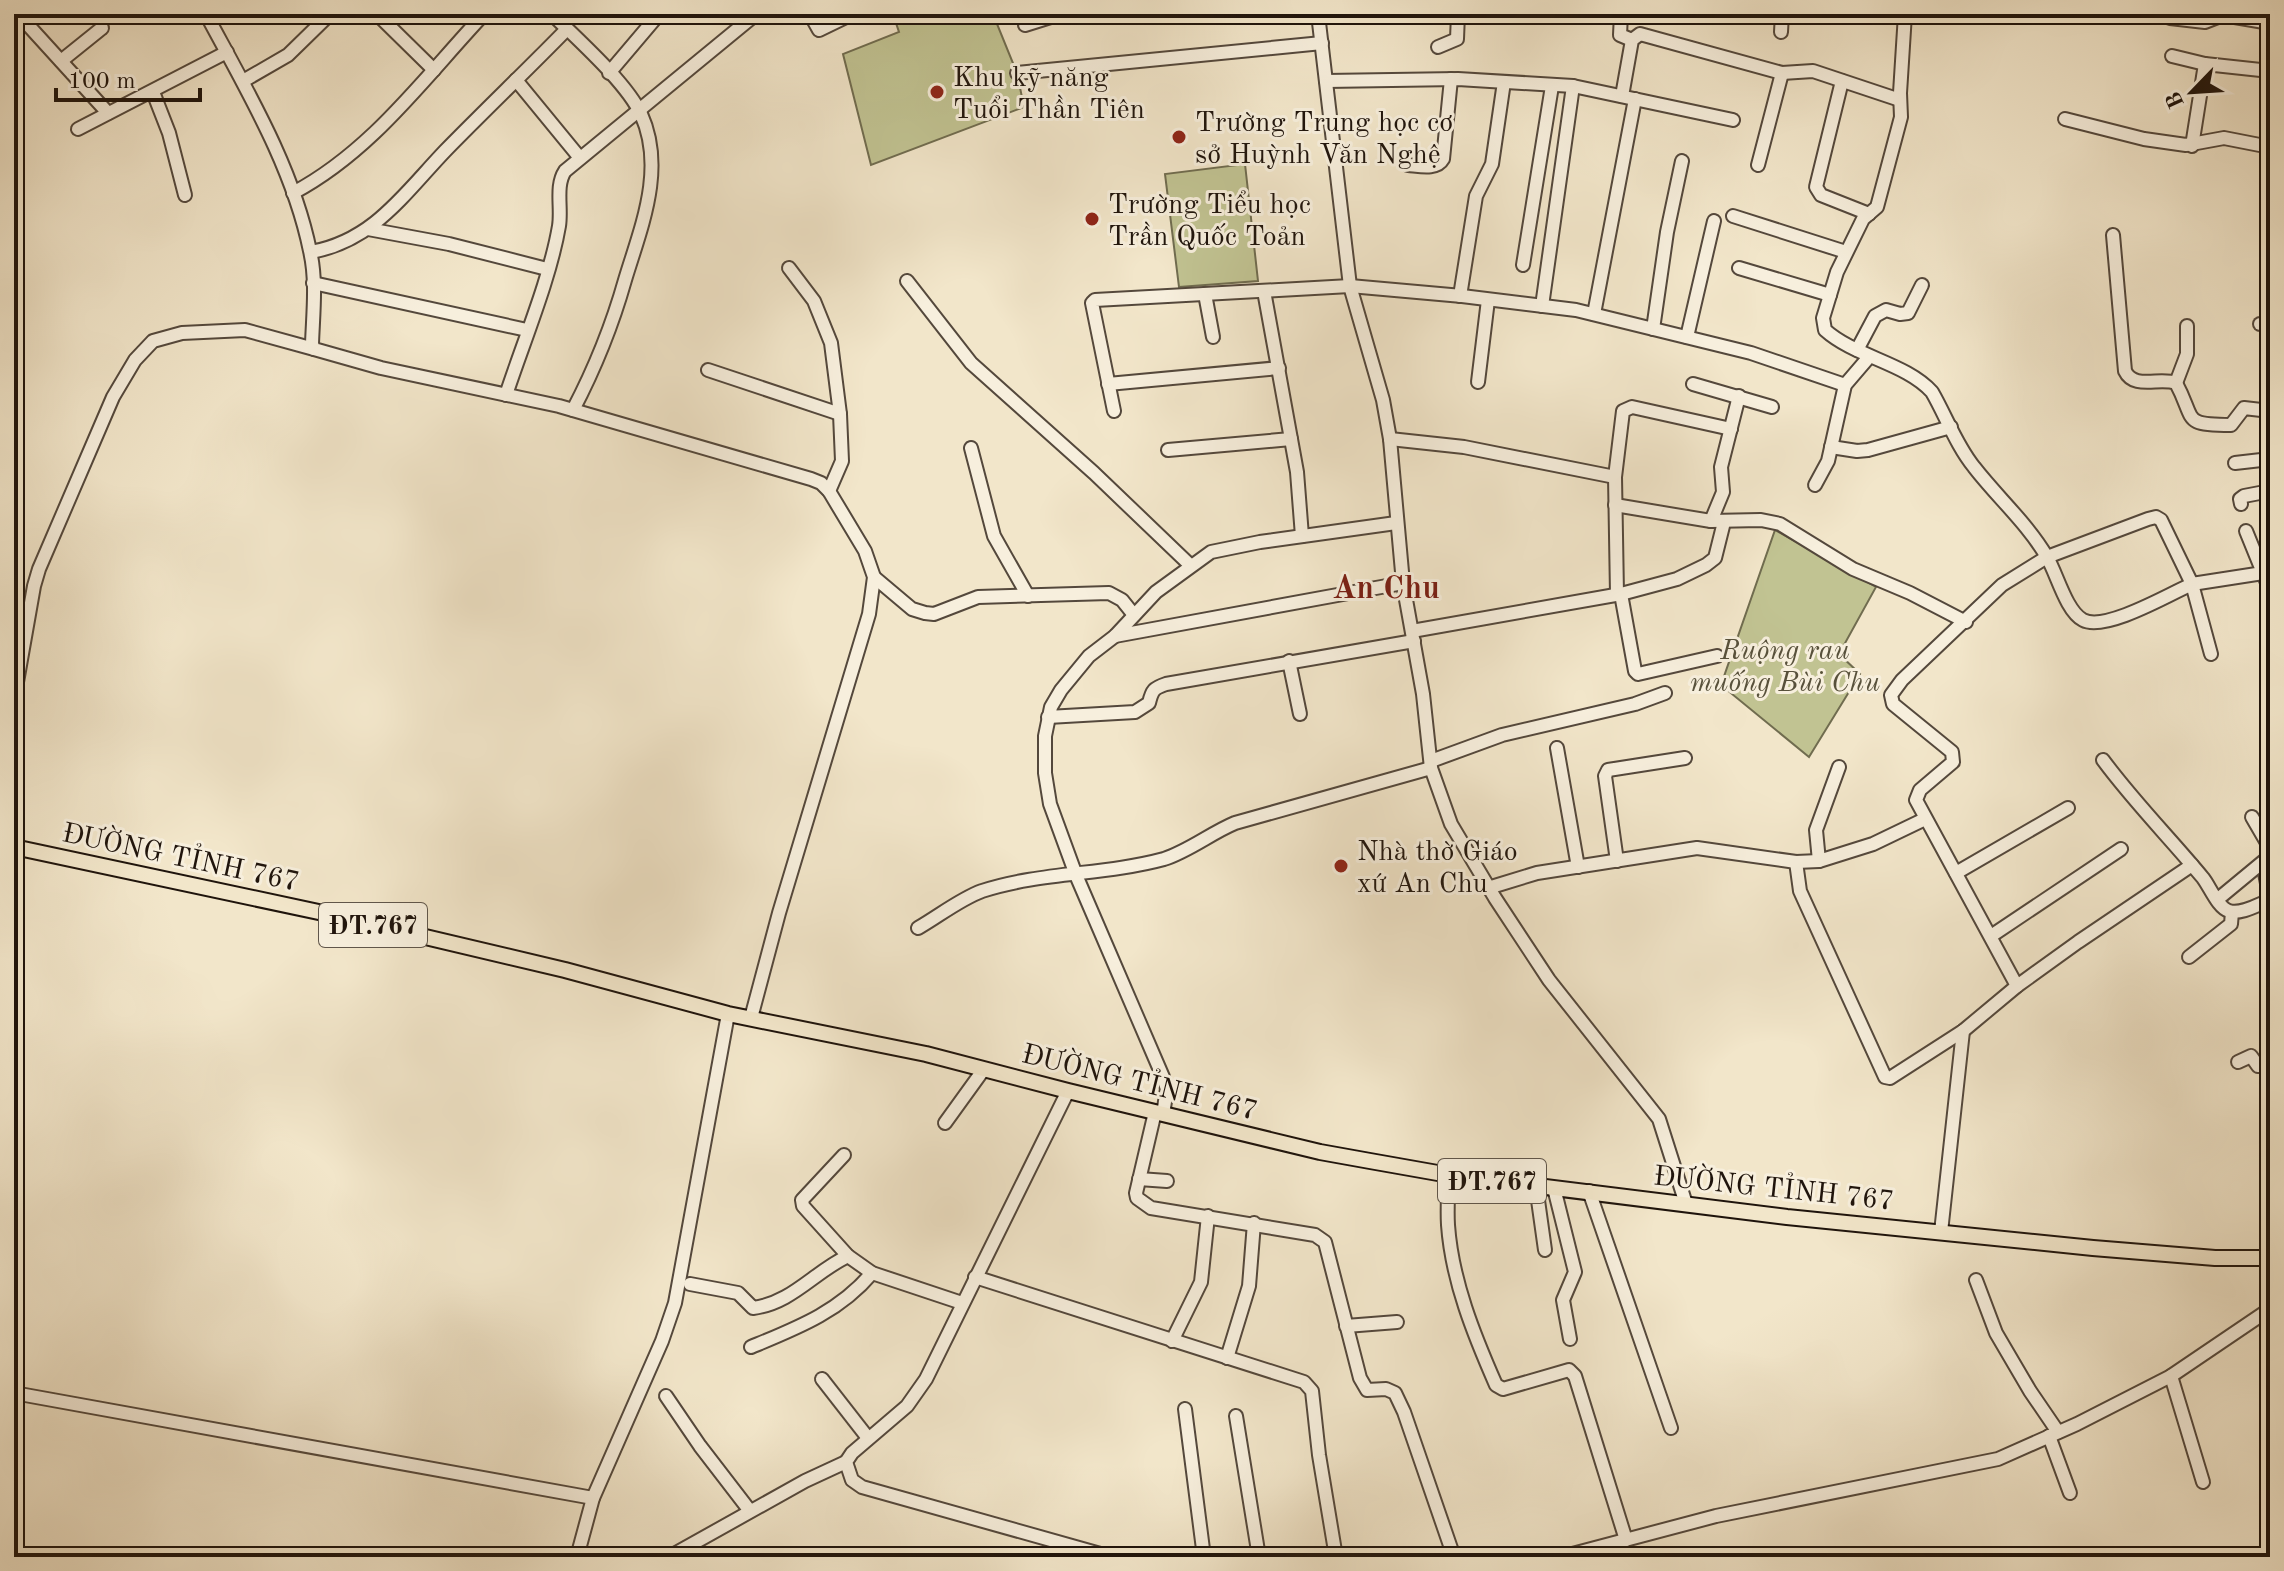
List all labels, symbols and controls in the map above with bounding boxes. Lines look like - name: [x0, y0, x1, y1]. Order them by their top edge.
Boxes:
- scale bar: [56, 52, 200, 102]
- north arrow: [2152, 52, 2232, 132]
- place label: Khu kỹ năng Tuổi Thần Tiên: [953, 65, 1145, 125]
- text: 100 m: [68, 70, 136, 94]
- marker: Khu kỹ năng Tuổi Thần Tiên: [928, 83, 946, 101]
- text: B: [2162, 88, 2189, 111]
- place label: Trường Trung học cơ sở Huỳnh Văn Nghệ: [1195, 110, 1453, 170]
- marker: Trường Trung học cơ sở Huỳnh Văn Nghệ: [1170, 128, 1188, 146]
- place label: Trường Tiểu học Trần Quốc Toản: [1108, 190, 1311, 252]
- marker: Trường Tiểu học Trần Quốc Toản: [1083, 210, 1101, 228]
- district label: An Chu: [1332, 574, 1440, 606]
- park label: Ruộng rau muống Bùi Chu: [1690, 638, 1880, 698]
- street label: ĐƯỜNG TỈNH 767: [59, 814, 303, 898]
- place label: Nhà thờ Giáo xứ An Chu: [1357, 839, 1518, 899]
- marker: Nhà thờ Giáo xứ An Chu: [1332, 857, 1350, 875]
- road number: ĐT.767: [319, 903, 427, 947]
- street label: ĐƯỜNG TỈNH 767: [1019, 1035, 1261, 1127]
- street label: ĐƯỜNG TỈNH 767: [1652, 1157, 1896, 1217]
- road number: ĐT.767: [1438, 1159, 1546, 1203]

